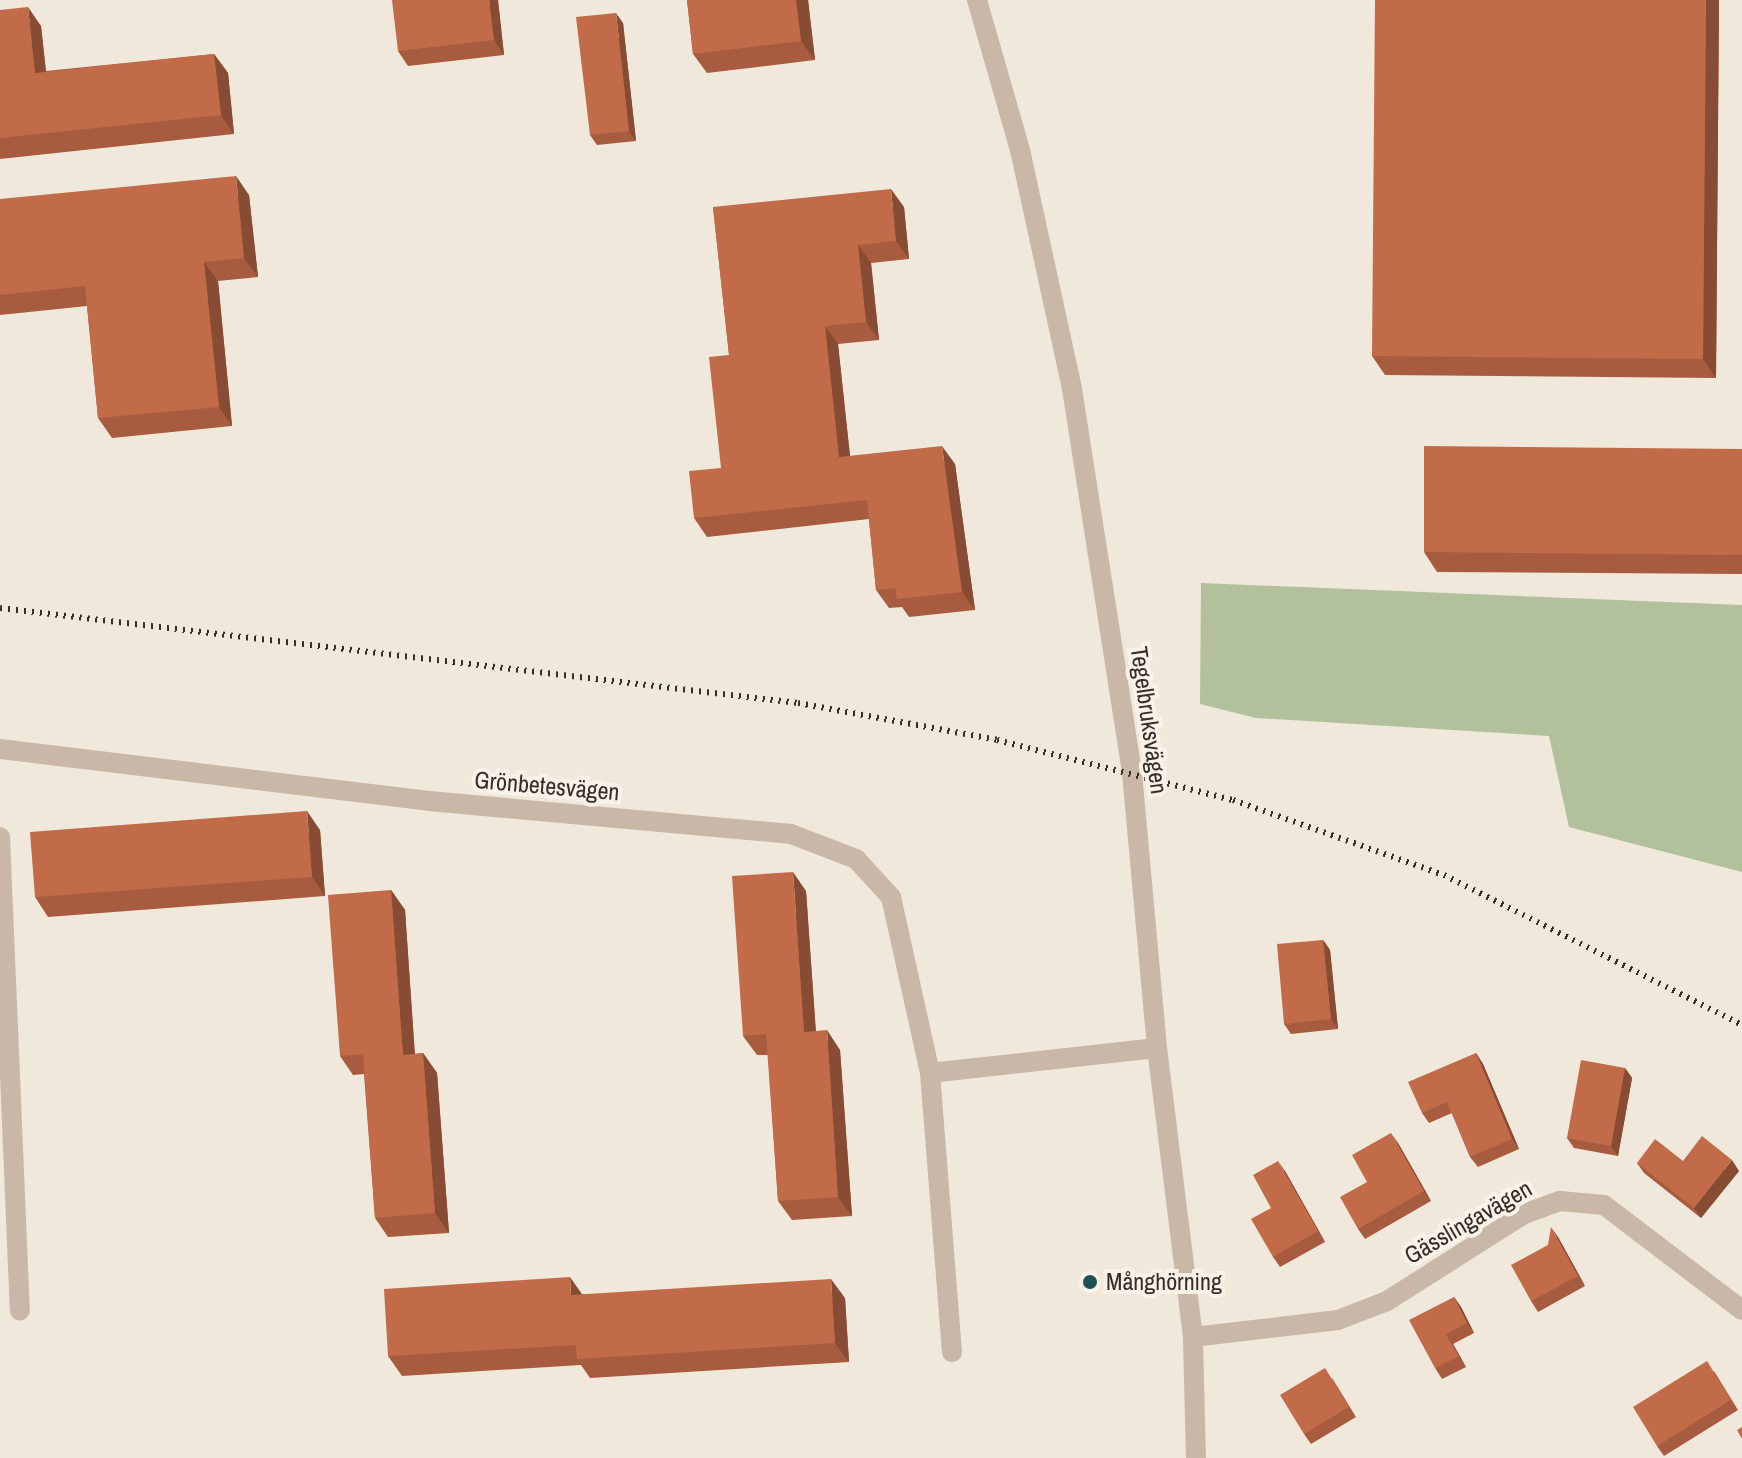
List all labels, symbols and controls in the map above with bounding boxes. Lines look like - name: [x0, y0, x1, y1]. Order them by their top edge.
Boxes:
- street label: Tegelbruksvägen: [1124, 644, 1174, 796]
- street label: Grönbetesvägen: [473, 765, 621, 807]
- street label: Gässlingavägen: [1399, 1174, 1537, 1270]
- place label: Månghörning: [1106, 1268, 1222, 1296]
- marker: Månghörning: [1081, 1273, 1099, 1291]

